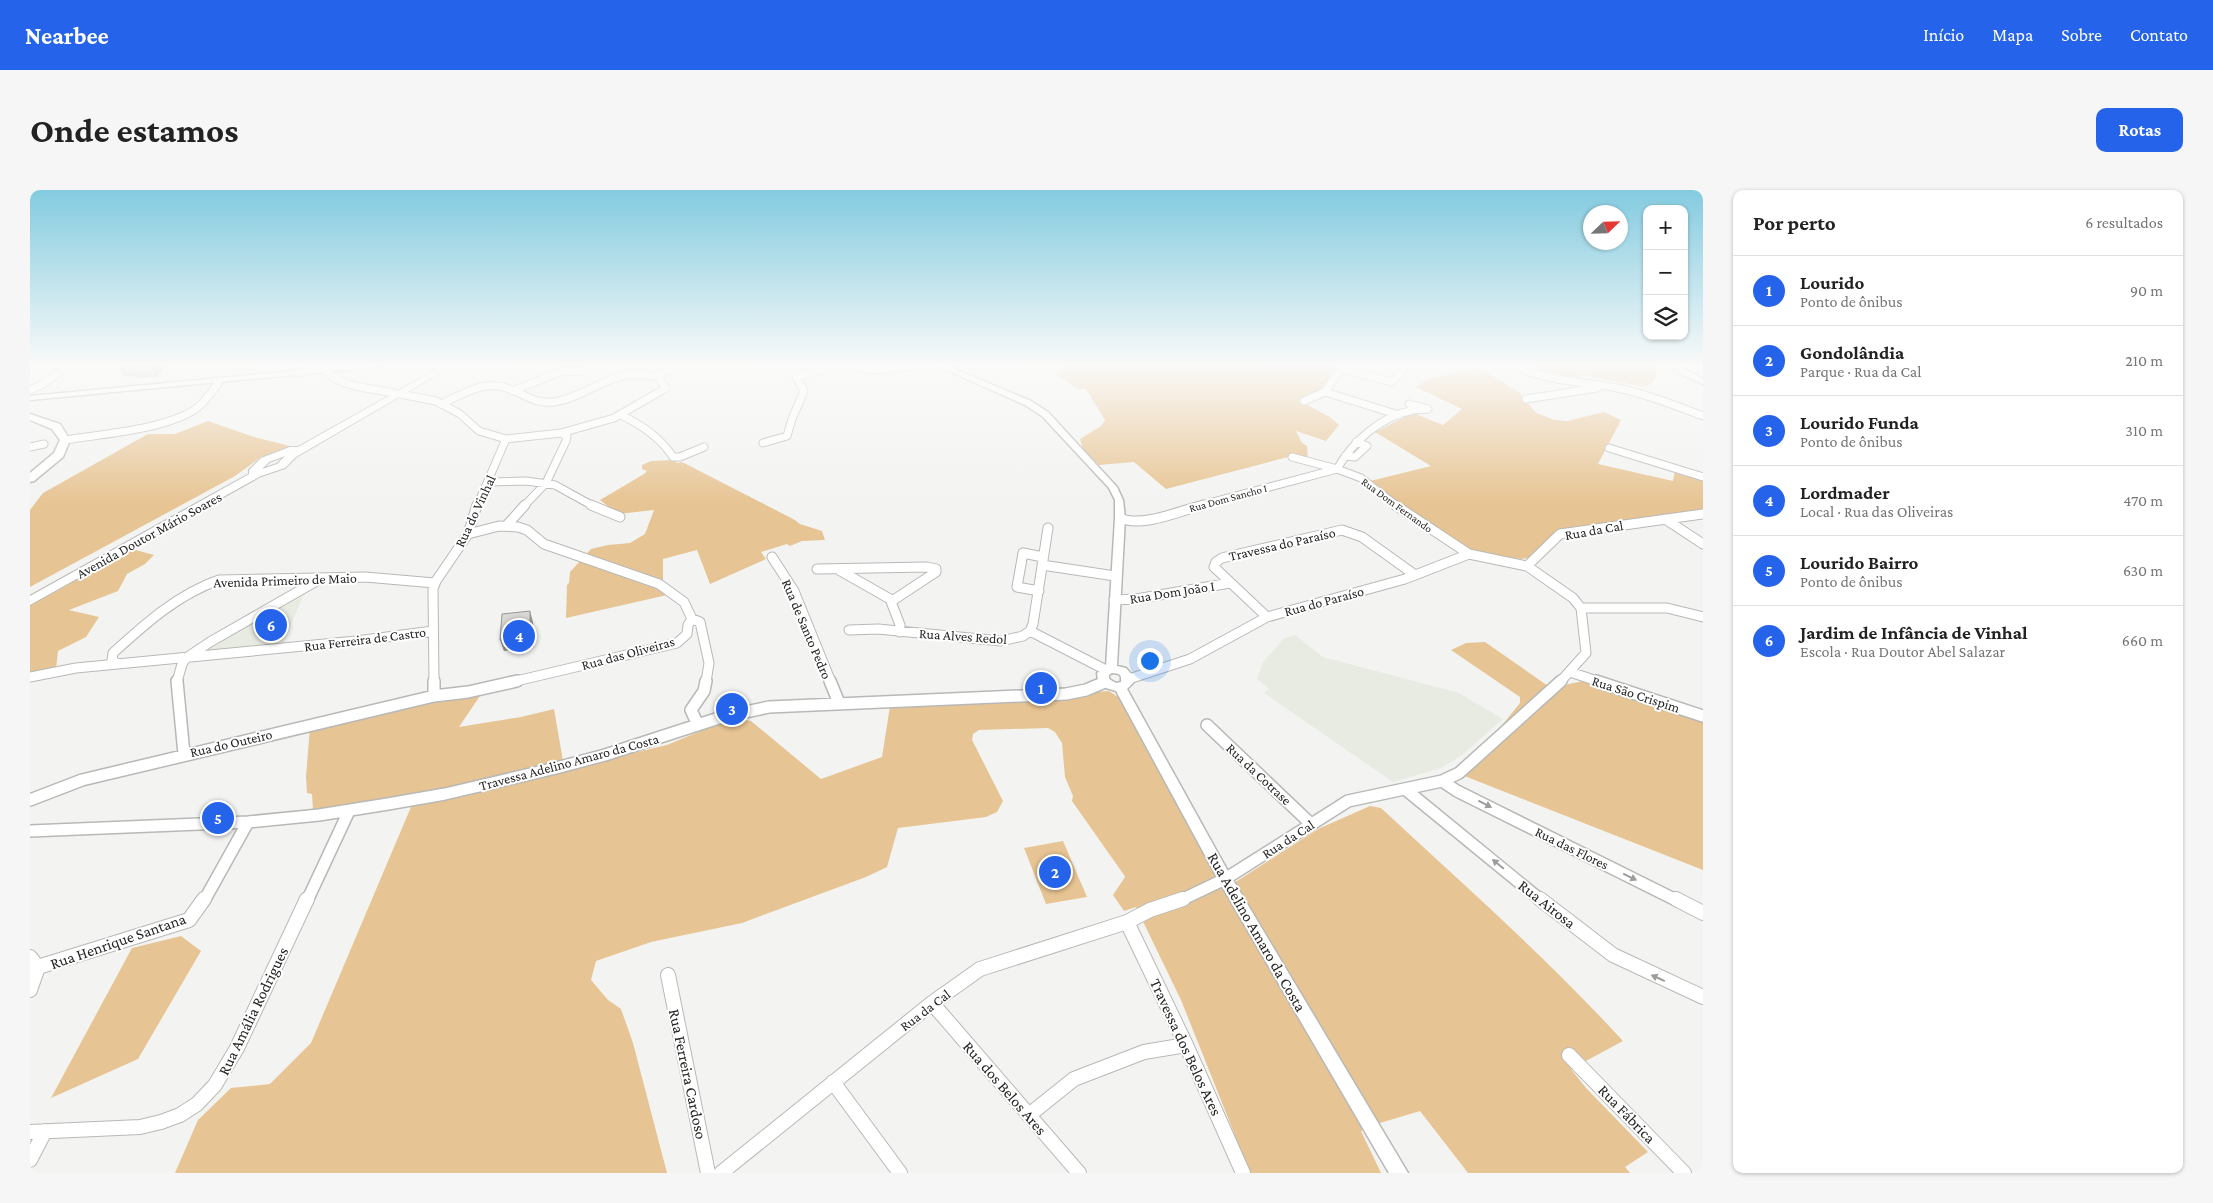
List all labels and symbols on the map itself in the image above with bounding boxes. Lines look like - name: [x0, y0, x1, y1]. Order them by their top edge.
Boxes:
- north arrow: [1583, 205, 1628, 250]
- street label: Rua do Vinhal: [451, 472, 499, 550]
- street label: Rua Dom Fernando: [1359, 475, 1435, 535]
- street label: Rua Dom Sancho I: [1188, 482, 1268, 514]
- street label: Avenida Doutor Mário Soares: [74, 488, 224, 582]
- street label: Rua da Cal: [1564, 517, 1625, 543]
- street label: Travessa do Paraíso: [1227, 524, 1337, 564]
- street label: Avenida Primeiro de Maio: [213, 569, 357, 591]
- street label: Rua de Santo Pedro: [779, 577, 835, 681]
- street label: Rua Dom João I: [1128, 577, 1216, 607]
- street label: Rua do Paraíso: [1282, 583, 1366, 619]
- pin: 6: [255, 606, 287, 644]
- pin: 4: [503, 617, 535, 655]
- street label: Rua Ferreira de Castro: [303, 624, 427, 654]
- street label: Rua Alves Redol: [919, 625, 1008, 647]
- street label: Rua das Oliveiras: [580, 633, 676, 673]
- your location: [1137, 648, 1163, 674]
- pin: 1: [1025, 669, 1057, 707]
- street label: Rua São Crispim: [1590, 672, 1682, 716]
- pin: 3: [716, 690, 748, 728]
- street label: Rua do Outeiro: [188, 726, 274, 760]
- street label: Travessa Adelino Amaro da Costa: [477, 730, 661, 794]
- street label: Rua da Cotrase: [1223, 740, 1295, 808]
- pin: 5: [202, 799, 234, 837]
- one-way arrow: [1478, 800, 1492, 808]
- street label: Rua da Cal: [1259, 816, 1317, 862]
- street label: Rua das Flores: [1533, 823, 1611, 873]
- street label: Rua Adelino Amaro da Costa: [1204, 850, 1310, 1015]
- pin: 2: [1039, 853, 1071, 891]
- one-way arrow: [1491, 859, 1504, 870]
- one-way arrow: [1623, 873, 1638, 881]
- street label: Rua Airosa: [1515, 876, 1579, 932]
- street label: Rua Henrique Santana: [48, 910, 189, 973]
- street label: Rua Amália Rodrigues: [215, 944, 292, 1078]
- one-way arrow: [1651, 973, 1665, 981]
- street label: Travessa dos Belos Ares: [1147, 976, 1225, 1118]
- street label: Rua da Cal: [897, 986, 954, 1034]
- street label: Rua Ferreira Cardoso: [666, 1007, 710, 1141]
- street label: Rua dos Belos Ares: [960, 1038, 1050, 1138]
- street label: Rua Fábrica: [1595, 1081, 1659, 1147]

